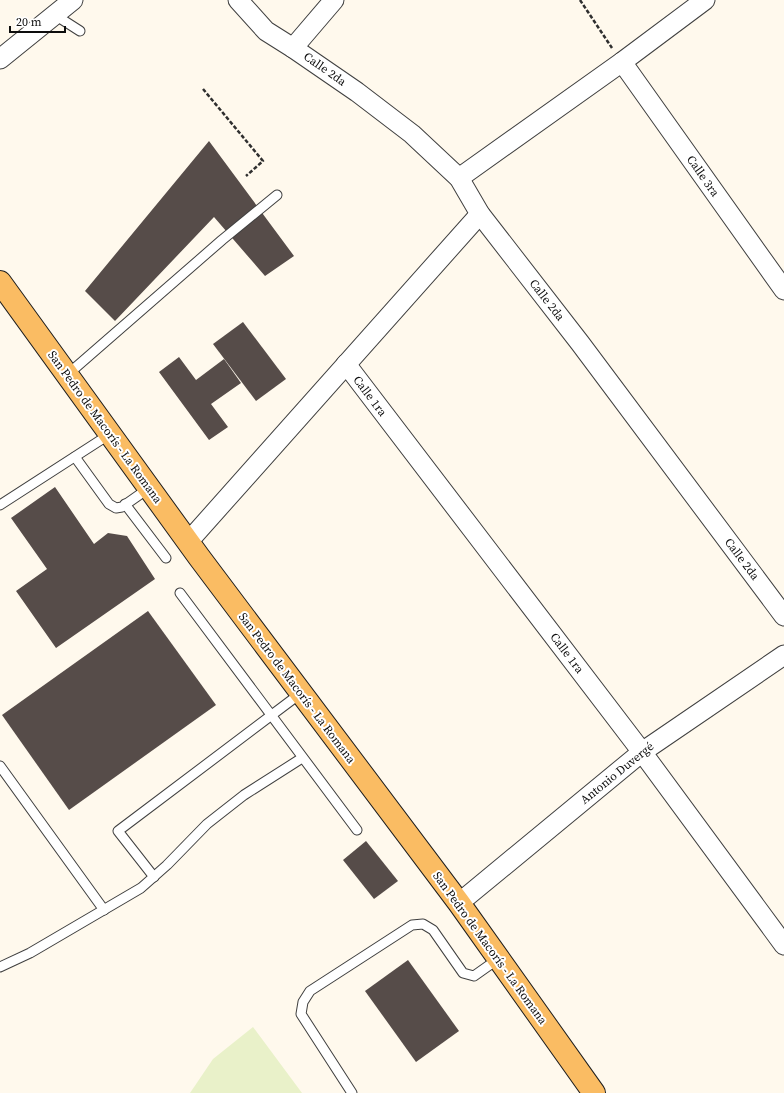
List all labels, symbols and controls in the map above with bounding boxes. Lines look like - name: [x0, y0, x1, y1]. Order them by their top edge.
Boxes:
- scale bar: [10, 8, 65, 34]
- text: 20 m: [16, 14, 42, 30]
- street label: Calle 2da: [301, 49, 350, 90]
- street label: Calle 3ra: [683, 152, 723, 200]
- street label: Calle 2da: [526, 276, 569, 325]
- street label: San Pedro de Macorís - La Romana: [44, 347, 166, 507]
- street label: Calle 1ra: [350, 372, 391, 420]
- street label: Calle 2da: [721, 535, 764, 584]
- street label: San Pedro de Macorís - La Romana: [235, 609, 360, 767]
- street label: Calle 1ra: [547, 629, 588, 677]
- street label: Antonio Duvergé: [577, 738, 657, 808]
- street label: San Pedro de Macorís - La Romana: [429, 868, 551, 1028]

